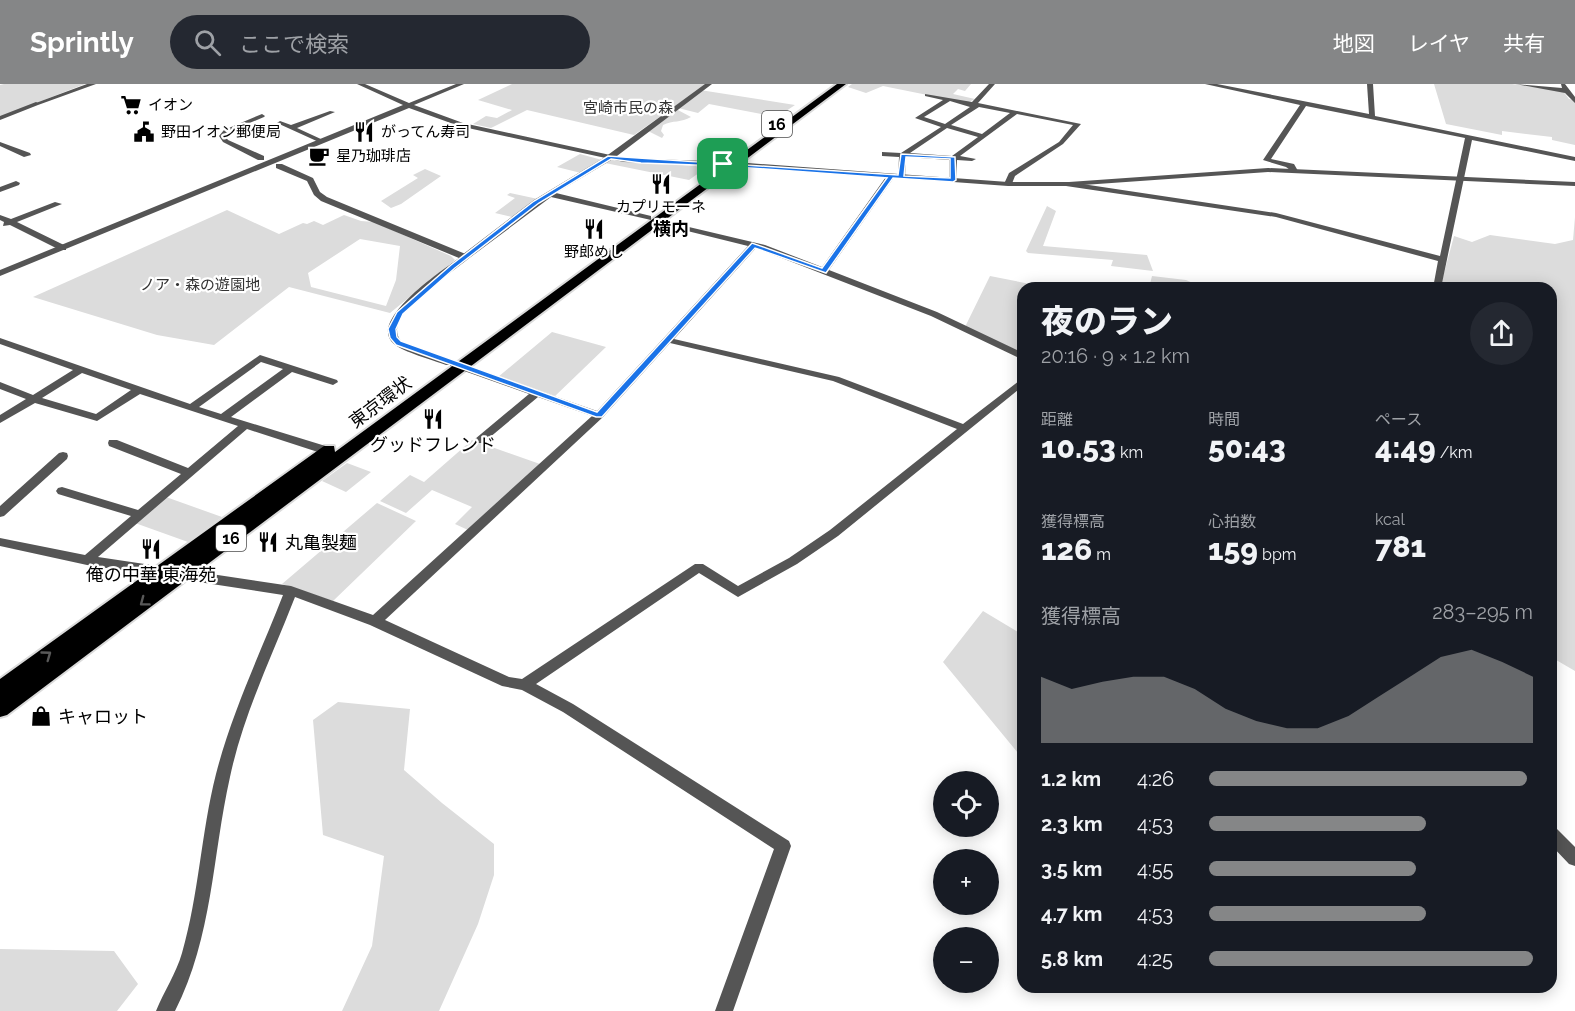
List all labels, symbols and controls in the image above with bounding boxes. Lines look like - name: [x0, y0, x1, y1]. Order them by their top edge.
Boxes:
- search box: [170, 15, 590, 69]
- text: Sprintly: [30, 26, 134, 59]
- icon: search: [191, 26, 224, 59]
- text: ここで検索: [239, 31, 349, 57]
- text: 地図: [1333, 31, 1375, 56]
- text: レイヤ: [1408, 31, 1470, 56]
- text: 共有: [1503, 31, 1545, 56]
- supermarket icon: イオン: [119, 93, 143, 117]
- place label: イオン: [148, 96, 193, 114]
- park label: 宮崎市民の森: [583, 99, 673, 117]
- road number: 16: [762, 111, 792, 137]
- public building icon: 野田イオン郵便局: [132, 120, 156, 144]
- restaurant icon: がってん寿司: [352, 120, 376, 144]
- place label: 野田イオン郵便局: [161, 123, 281, 141]
- place label: がってん寿司: [381, 123, 470, 141]
- pin: [697, 138, 748, 189]
- cafe icon: 星乃珈琲店: [307, 144, 331, 168]
- place label: 星乃珈琲店: [336, 147, 411, 165]
- icon: arrive: [706, 147, 739, 180]
- restaurant icon: カプリモーネ: [649, 172, 673, 196]
- place label: カプリモーネ: [616, 198, 706, 216]
- restaurant icon: 野郎めし: [582, 217, 606, 241]
- district label: 横内: [653, 218, 689, 239]
- place label: 野郎めし: [564, 243, 624, 261]
- park label: ノア・森の遊園地: [140, 276, 260, 294]
- text: 夜のラン: [1041, 302, 1173, 341]
- button: share: [1470, 302, 1533, 365]
- text: 20:16 · 9 × 1.2 km: [1041, 344, 1190, 368]
- street label: 東京環状: [345, 372, 415, 432]
- restaurant icon: グッドフレンド: [421, 407, 445, 431]
- text: 距離: [1041, 410, 1073, 429]
- text: 時間: [1208, 410, 1240, 429]
- text: ペース: [1375, 410, 1422, 429]
- text: 10.53: [1041, 430, 1116, 465]
- text: 50:43: [1208, 430, 1286, 465]
- text: 4:49: [1375, 430, 1436, 465]
- place label: グッドフレンド: [370, 434, 496, 455]
- text: km: [1116, 443, 1143, 462]
- text: /km: [1436, 443, 1473, 462]
- text: kcal: [1375, 510, 1405, 529]
- text: 獲得標高: [1041, 512, 1105, 531]
- text: 心拍数: [1208, 512, 1256, 531]
- road number: 16: [216, 525, 246, 551]
- text: 781: [1375, 529, 1426, 564]
- restaurant icon: 丸亀製麺: [256, 530, 280, 554]
- place label: 丸亀製麺: [285, 532, 357, 553]
- text: 126: [1041, 532, 1092, 567]
- text: 159: [1208, 532, 1258, 567]
- restaurant icon: 俺の中華 東海苑: [139, 537, 163, 561]
- text: m: [1092, 545, 1111, 564]
- text: bpm: [1258, 545, 1296, 564]
- place label: 俺の中華 東海苑: [86, 564, 216, 585]
- one-way arrow: [140, 595, 151, 606]
- text: 283–295 m: [1432, 600, 1533, 624]
- text: 獲得標高: [1041, 604, 1121, 628]
- one-way arrow: [41, 651, 52, 662]
- shop icon: キャロット: [29, 704, 53, 728]
- place label: キャロット: [58, 706, 148, 727]
- text: 1.2 km: [1041, 767, 1101, 791]
- text: 4:26: [1137, 767, 1174, 791]
- map controls: [933, 771, 999, 993]
- button: locate: [933, 771, 999, 837]
- text: 2.3 km: [1041, 812, 1103, 836]
- text: 4:53: [1137, 812, 1173, 836]
- button: +: [933, 849, 999, 915]
- text: 3.5 km: [1041, 857, 1102, 881]
- text: 4:55: [1137, 857, 1173, 881]
- text: 4.7 km: [1041, 902, 1102, 926]
- text: 4:53: [1137, 902, 1173, 926]
- button: −: [933, 927, 999, 993]
- text: 5.8 km: [1041, 947, 1103, 971]
- text: 4:25: [1137, 947, 1173, 971]

